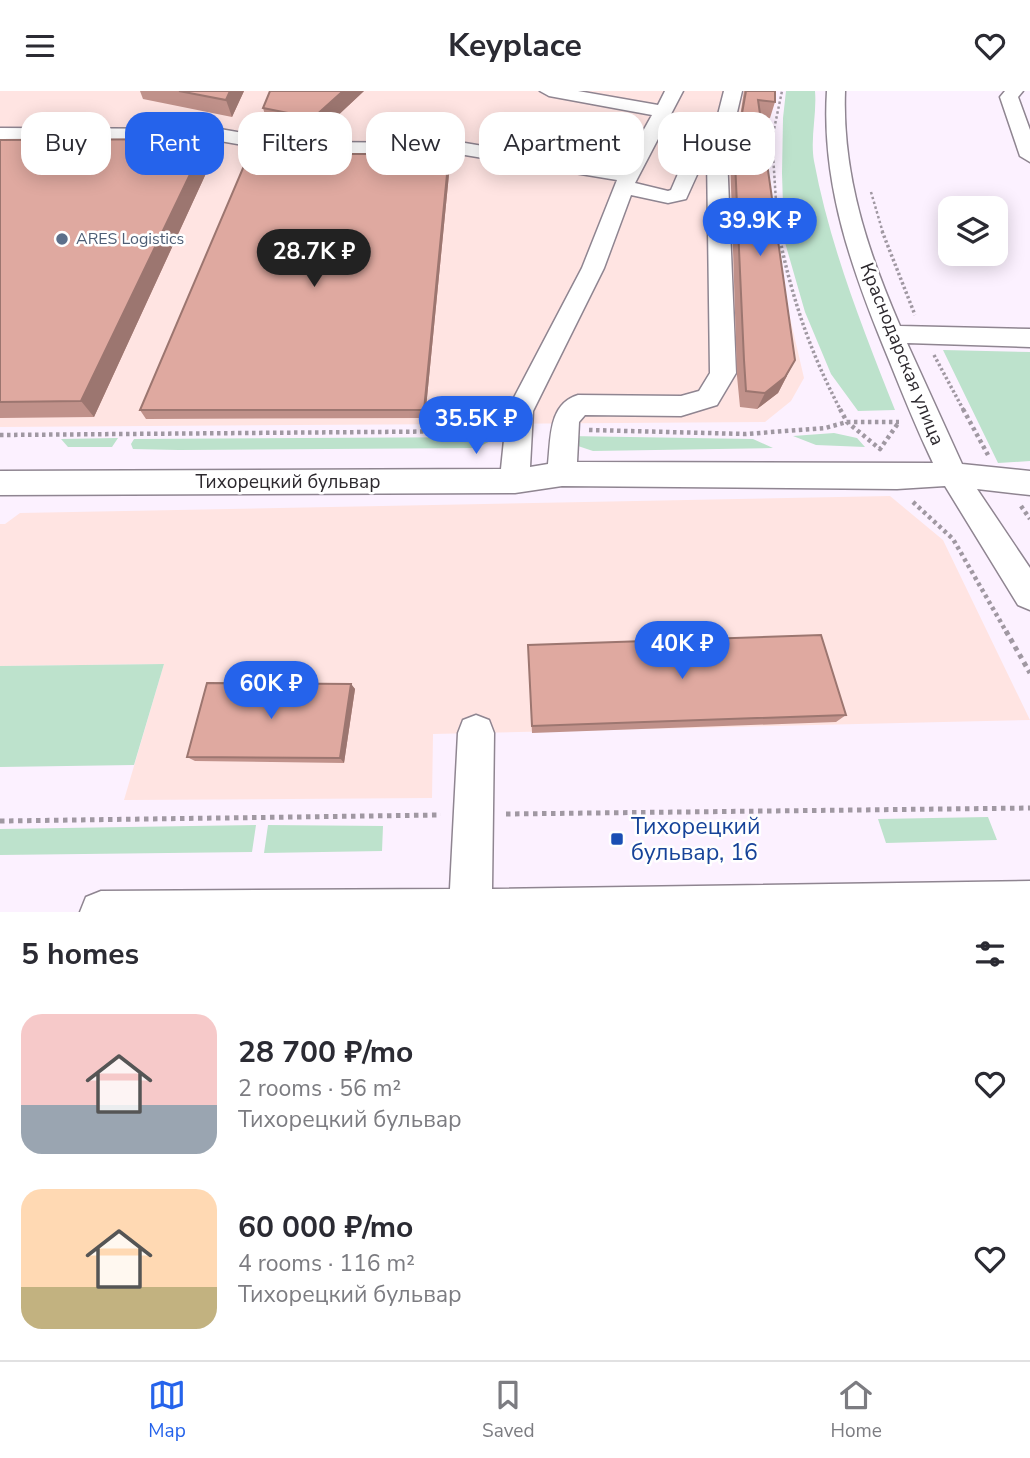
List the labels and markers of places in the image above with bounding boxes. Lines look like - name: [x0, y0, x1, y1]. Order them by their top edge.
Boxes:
- pin: 39.9K ₽: [695, 199, 825, 258]
- place label: ARES Logistics: [76, 228, 184, 250]
- pin: 28.7K ₽: [249, 229, 379, 289]
- marker: ARES Logistics: [54, 231, 70, 247]
- pin: 35.5K ₽: [411, 397, 541, 456]
- pin: 40K ₽: [633, 621, 731, 681]
- pin: 60K ₽: [222, 661, 320, 721]
- place label: Тихорецкий бульвар, 16: [631, 811, 760, 868]
- marker: Тихорецкий бульвар, 16: [609, 831, 625, 847]

